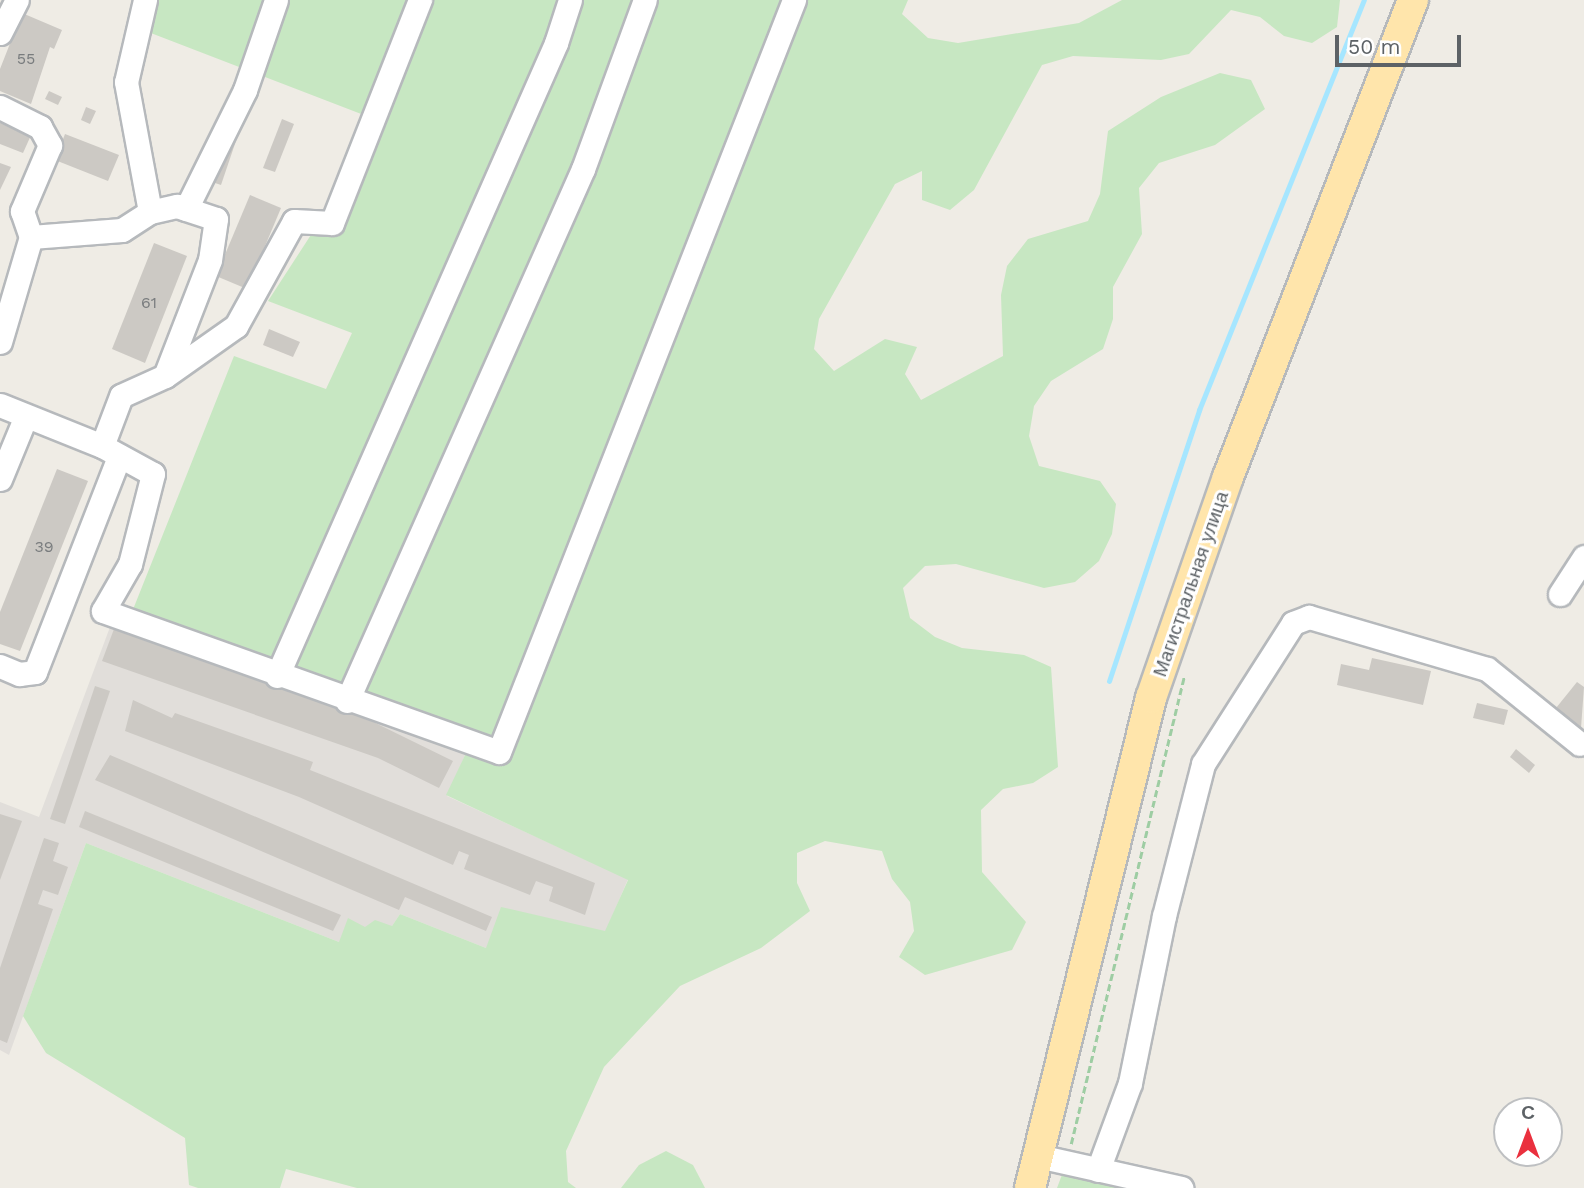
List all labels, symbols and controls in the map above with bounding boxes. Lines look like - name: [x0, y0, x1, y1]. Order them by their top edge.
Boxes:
- scale bar: [1339, 21, 1465, 65]
- text: 50 m: [1348, 34, 1400, 59]
- house number: 55: [17, 49, 35, 69]
- house number: 61: [141, 293, 157, 313]
- street label: Магистральная улица: [1149, 488, 1233, 680]
- house number: 39: [34, 537, 54, 557]
- north arrow: [1493, 1097, 1563, 1167]
- text: С: [1521, 1101, 1535, 1124]

